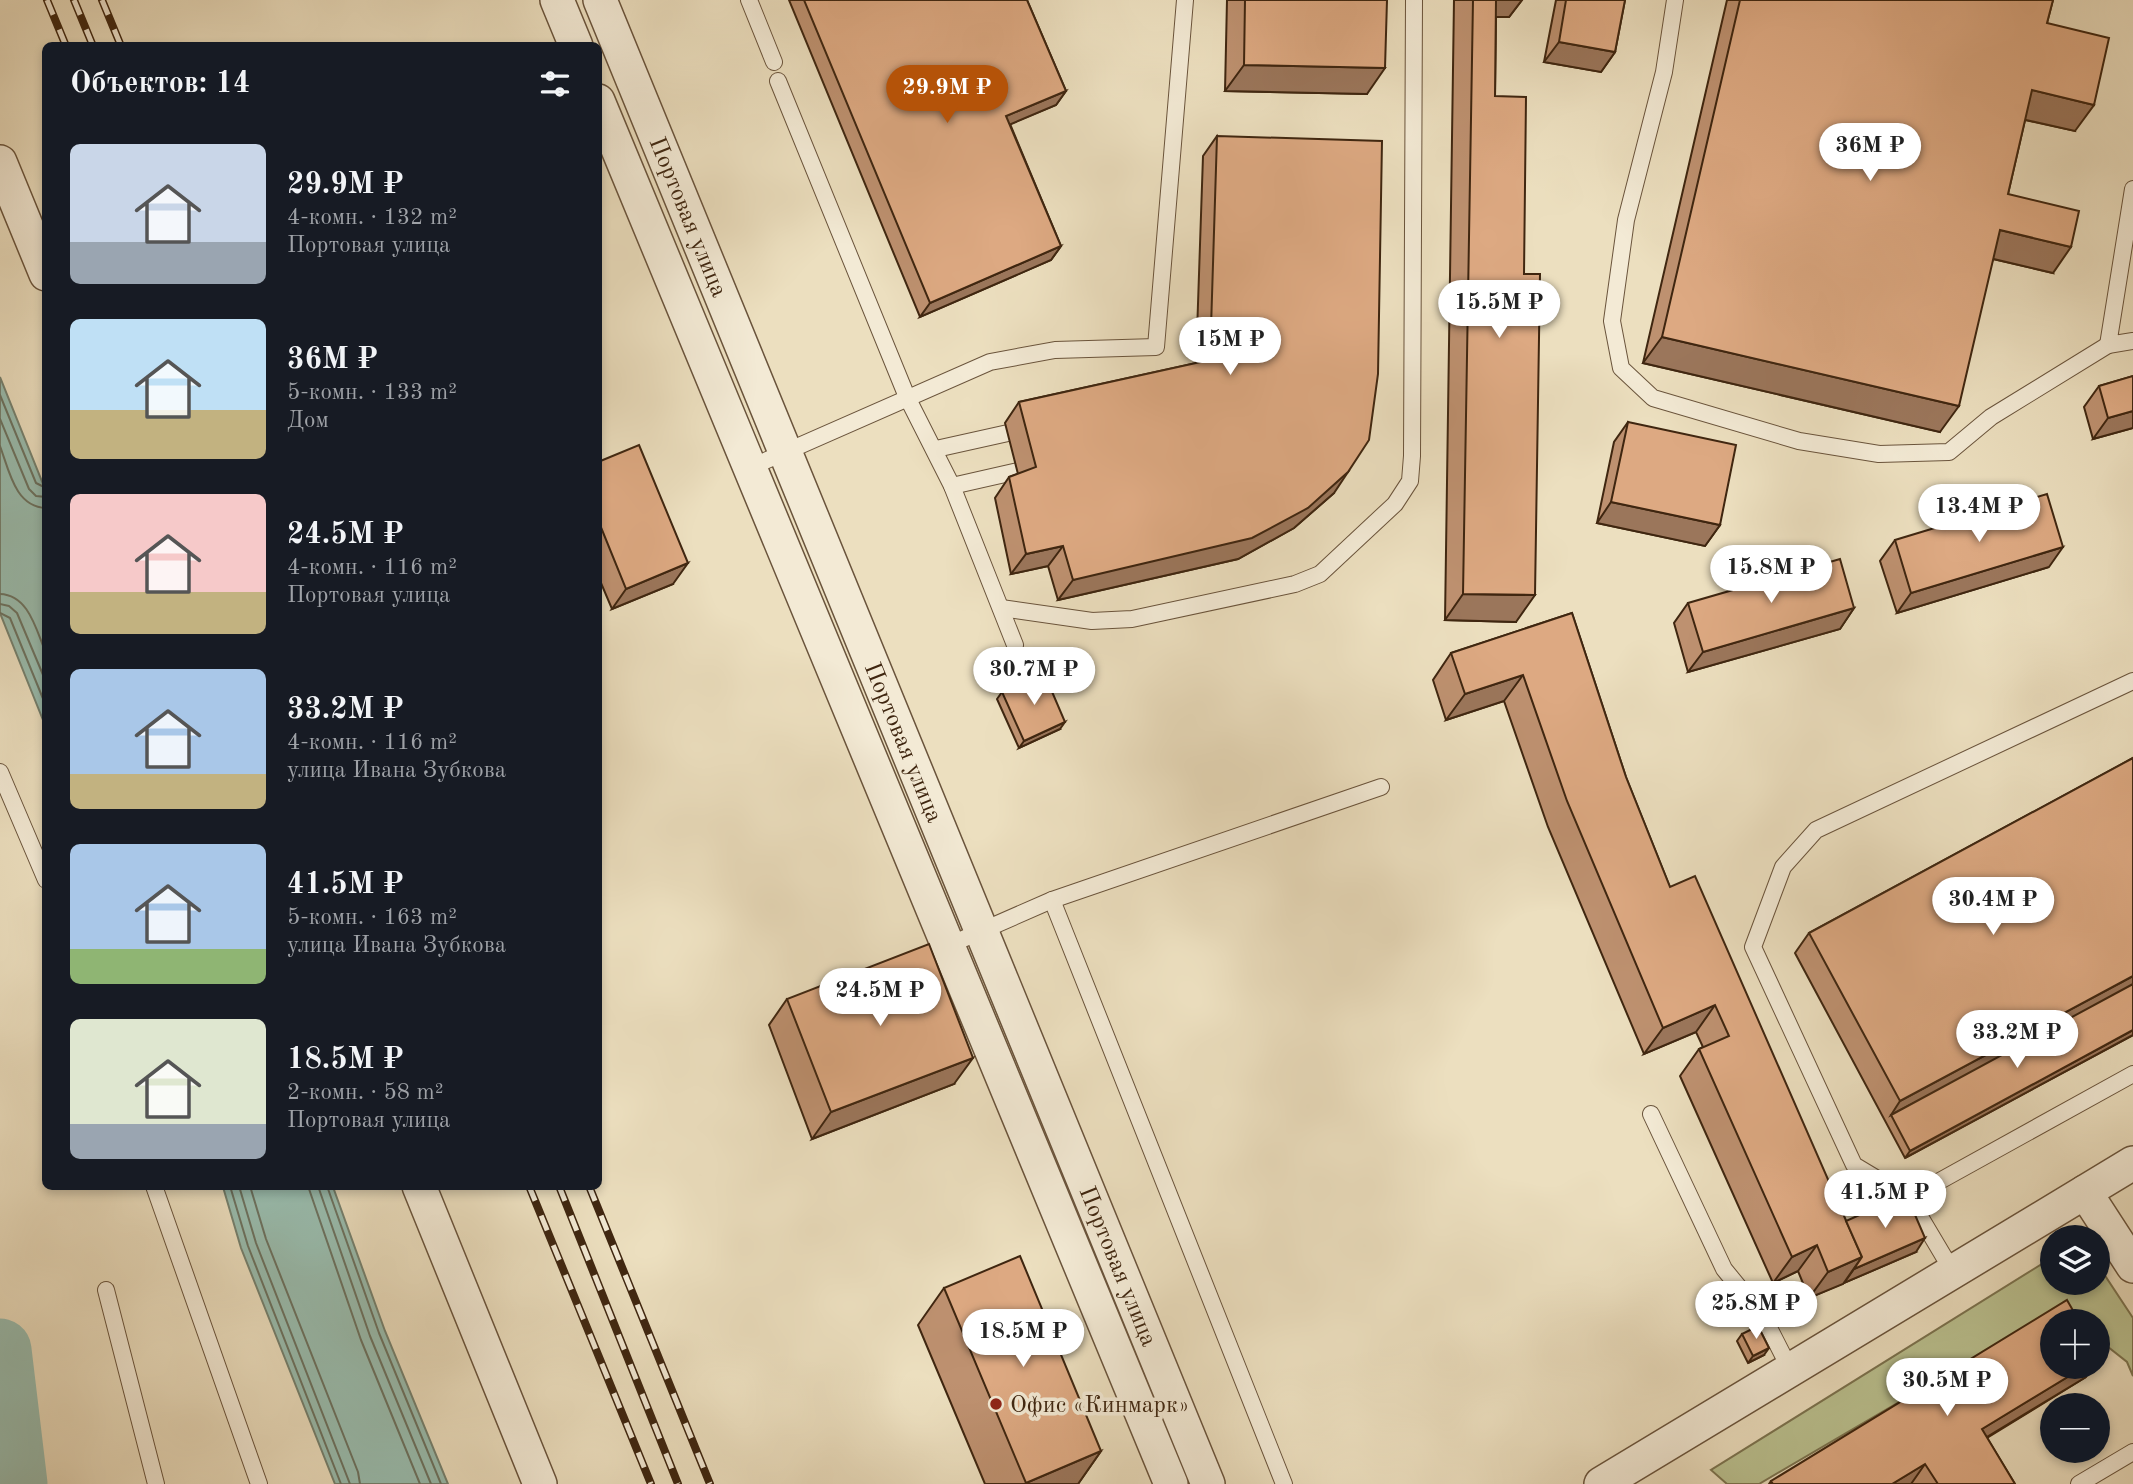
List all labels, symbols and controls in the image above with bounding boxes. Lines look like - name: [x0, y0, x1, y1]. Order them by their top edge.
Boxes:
- icon: filters: [536, 65, 574, 103]
- pin: 29.9M ₽: [882, 66, 1012, 125]
- text: Объектов: 14: [70, 69, 250, 99]
- text: 29.9M ₽: [902, 76, 992, 99]
- pin: 36M ₽: [1821, 124, 1919, 183]
- street label: Портовая улица: [643, 134, 730, 301]
- text: 36M ₽: [1835, 134, 1905, 157]
- text: 29.9M ₽: [287, 170, 404, 200]
- icon: home: [126, 172, 210, 256]
- text: 4-комн. · 132 m²: [287, 206, 457, 229]
- text: Портовая улица: [287, 234, 450, 257]
- pin: 15.5M ₽: [1434, 280, 1564, 340]
- text: 15.5M ₽: [1454, 291, 1544, 314]
- pin: 15M ₽: [1181, 318, 1279, 377]
- text: 15M ₽: [1195, 328, 1265, 351]
- text: 36M ₽: [287, 345, 378, 375]
- icon: home: [126, 347, 210, 431]
- text: 5-комн. · 133 m²: [287, 381, 457, 404]
- text: Дом: [287, 409, 329, 432]
- pin: 13.4M ₽: [1914, 484, 2044, 544]
- text: 13.4M ₽: [1934, 495, 2024, 518]
- text: 24.5M ₽: [287, 520, 404, 550]
- icon: home: [126, 522, 210, 606]
- pin: 15.8M ₽: [1706, 546, 1836, 605]
- text: 4-комн. · 116 m²: [287, 556, 457, 579]
- text: 15.8M ₽: [1726, 556, 1816, 579]
- text: Портовая улица: [287, 584, 450, 607]
- pin: 30.7M ₽: [969, 648, 1099, 707]
- text: 30.7M ₽: [989, 658, 1079, 681]
- street label: Портовая улица: [859, 659, 946, 826]
- text: 33.2M ₽: [287, 695, 404, 725]
- icon: home: [126, 697, 210, 781]
- text: 4-комн. · 116 m²: [287, 731, 457, 754]
- text: улица Ивана Зубкова: [287, 759, 506, 782]
- text: 41.5M ₽: [287, 870, 404, 900]
- icon: home: [126, 872, 210, 956]
- pin: 30.4M ₽: [1928, 878, 2058, 937]
- text: 30.4M ₽: [1948, 888, 2038, 911]
- text: 5-комн. · 163 m²: [287, 906, 457, 929]
- text: улица Ивана Зубкова: [287, 934, 506, 957]
- pin: 24.5M ₽: [815, 968, 945, 1028]
- text: 24.5M ₽: [835, 979, 925, 1002]
- pin: 33.2M ₽: [1952, 1010, 2082, 1070]
- text: 33.2M ₽: [1972, 1021, 2062, 1044]
- text: 18.5M ₽: [287, 1045, 404, 1075]
- icon: home: [126, 1047, 210, 1131]
- text: 2-комн. · 58 m²: [287, 1081, 444, 1104]
- text: Портовая улица: [287, 1109, 450, 1132]
- pin: 41.5M ₽: [1820, 1170, 1950, 1230]
- text: 41.5M ₽: [1840, 1181, 1930, 1204]
- street label: Портовая улица: [1073, 1183, 1160, 1350]
- map controls: [2040, 1225, 2110, 1463]
- button: layers: [2040, 1225, 2110, 1295]
- pin: 25.8M ₽: [1691, 1282, 1821, 1341]
- text: 25.8M ₽: [1711, 1292, 1801, 1315]
- button: +: [2040, 1309, 2110, 1379]
- pin: 18.5M ₽: [958, 1310, 1088, 1369]
- text: 18.5M ₽: [978, 1320, 1068, 1343]
- pin: 30.5M ₽: [1882, 1358, 2012, 1418]
- text: 30.5M ₽: [1902, 1369, 1992, 1392]
- button: −: [2040, 1393, 2110, 1463]
- place label: Офис «Кинмарк»: [1010, 1394, 1190, 1418]
- marker: Офис «Кинмарк»: [988, 1396, 1004, 1412]

